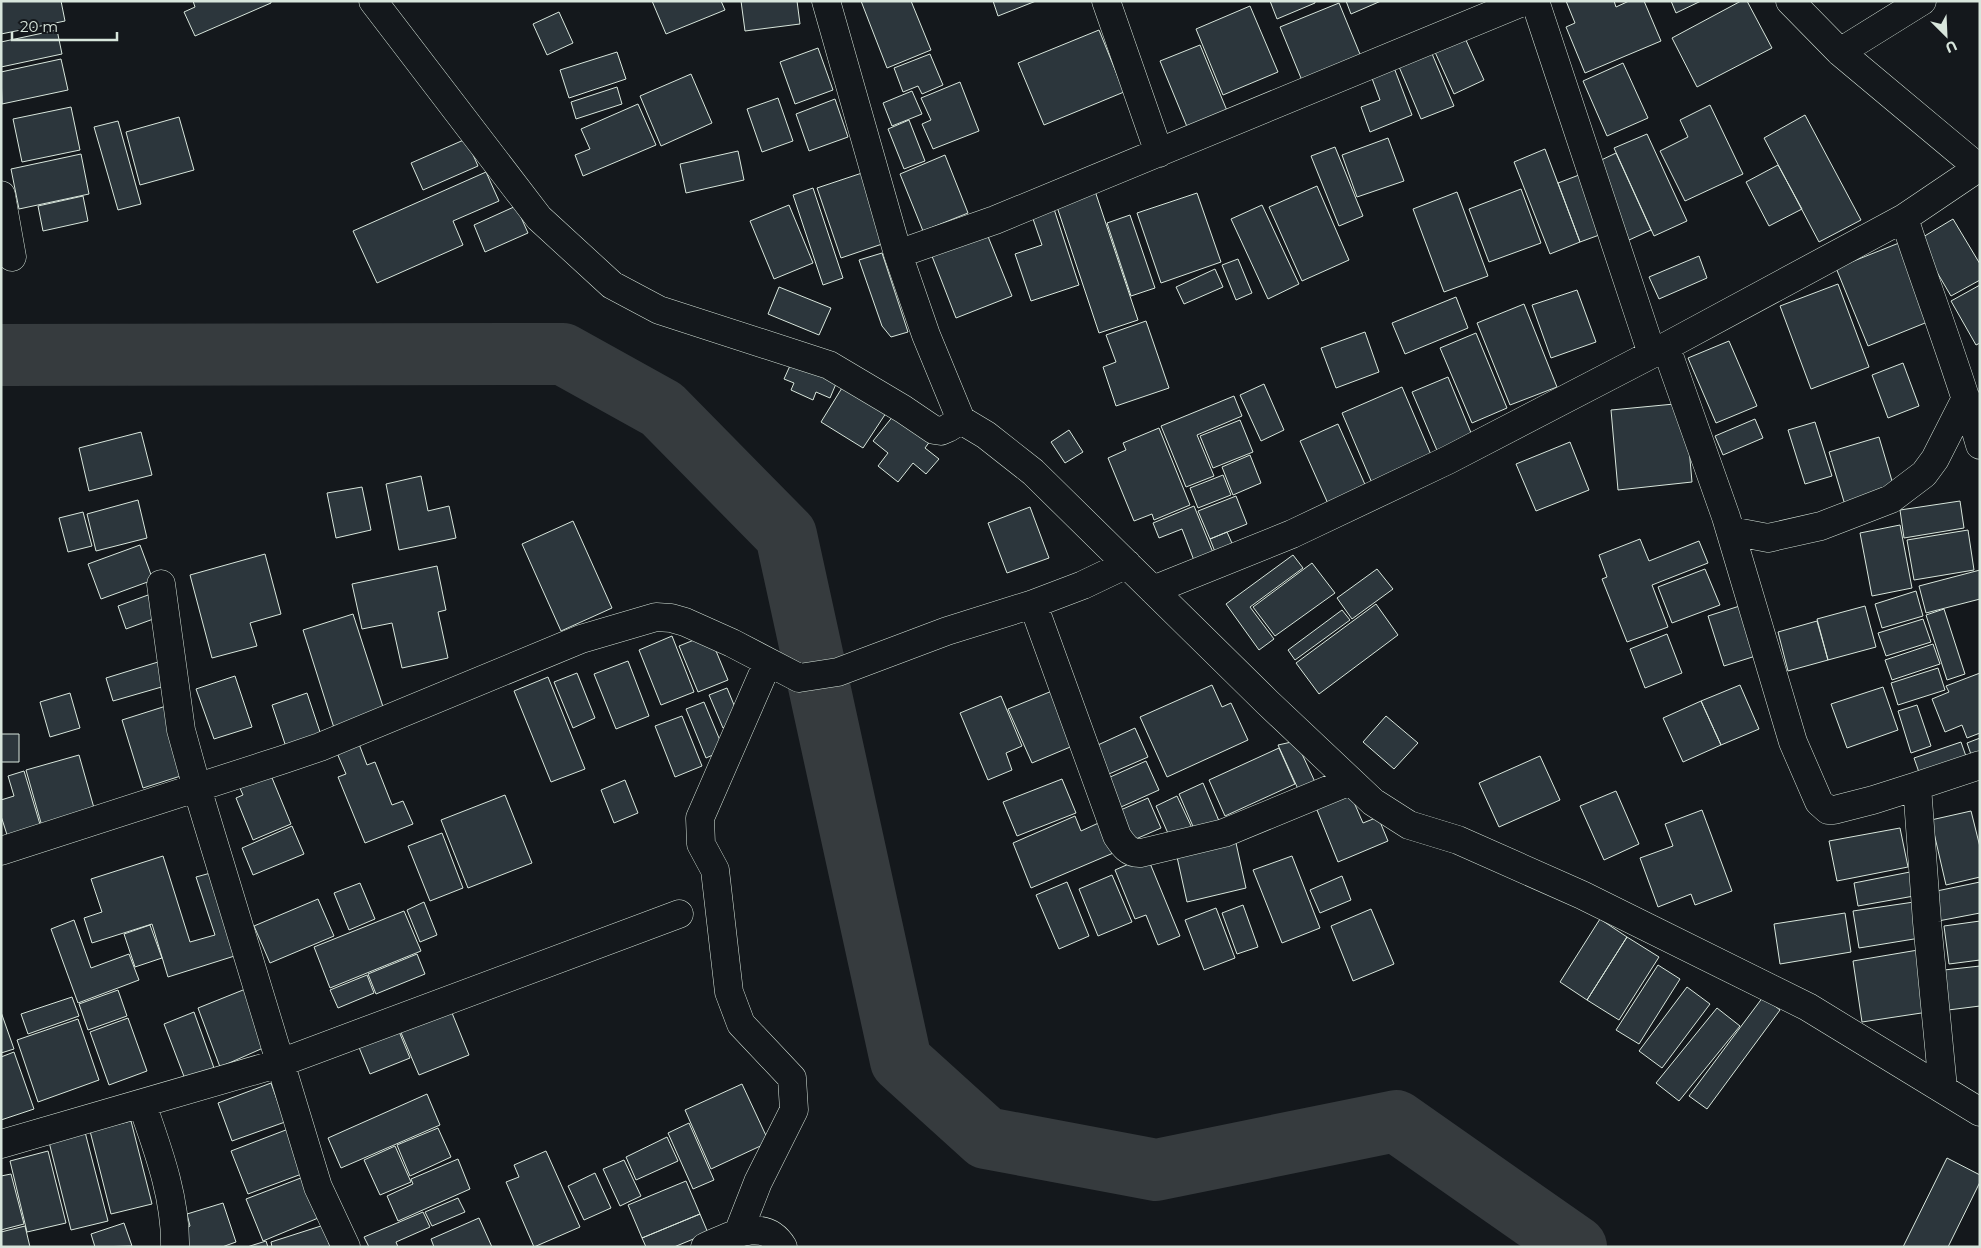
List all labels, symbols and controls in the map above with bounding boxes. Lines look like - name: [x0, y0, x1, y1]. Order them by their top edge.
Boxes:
- scale bar: [12, 10, 118, 42]
- north arrow: [1921, 10, 1971, 60]
- text: 20 m: [20, 17, 58, 36]
- text: U: [1943, 36, 1960, 57]

